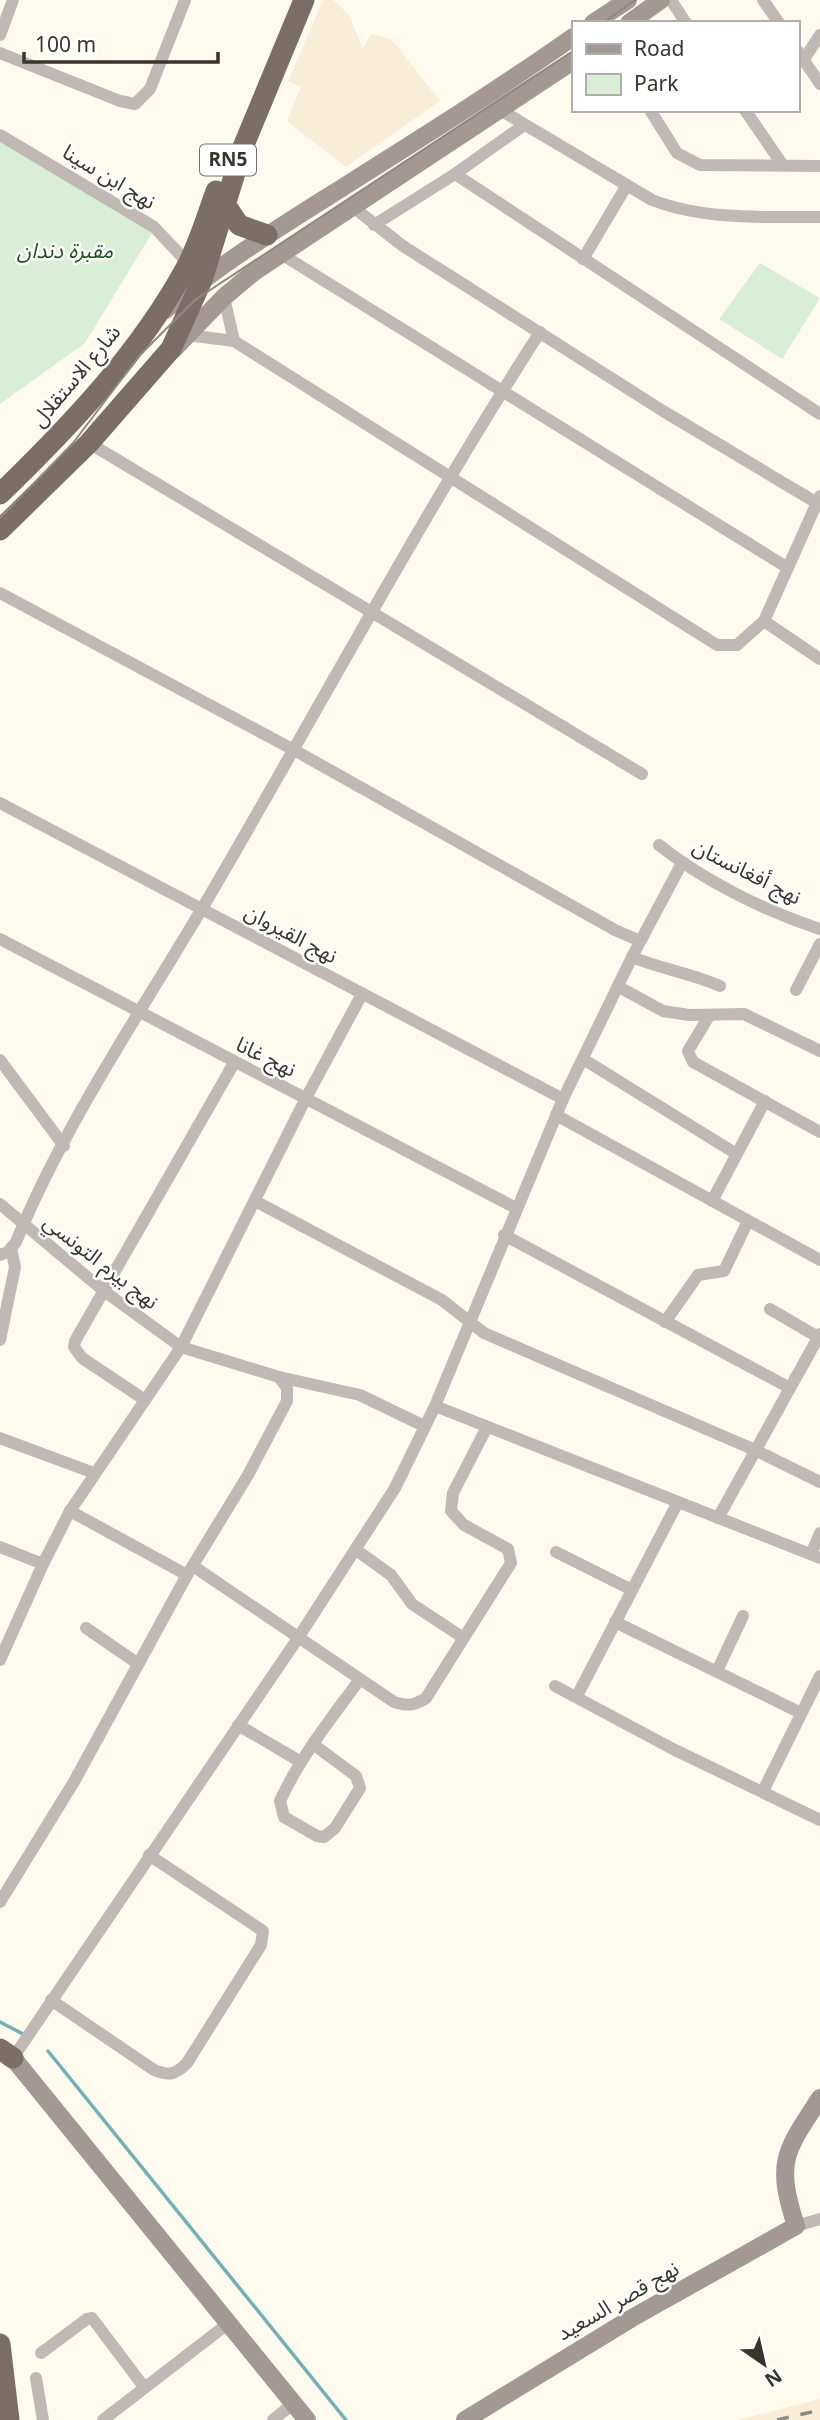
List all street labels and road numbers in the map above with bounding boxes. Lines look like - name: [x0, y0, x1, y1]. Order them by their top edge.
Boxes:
- street label: نهج ابن سينا: [53, 131, 165, 223]
- road number: RN5: [200, 144, 256, 176]
- street label: شارع الاستقلال: [19, 314, 133, 438]
- street label: نهج أفغانستان: [684, 825, 810, 919]
- street label: نهج القيروان: [236, 891, 346, 977]
- street label: نهج غانا: [228, 1023, 304, 1091]
- street label: نهج بيرم التونسي: [33, 1202, 169, 1322]
- street label: نهج قصر السعيد: [548, 2248, 688, 2354]

